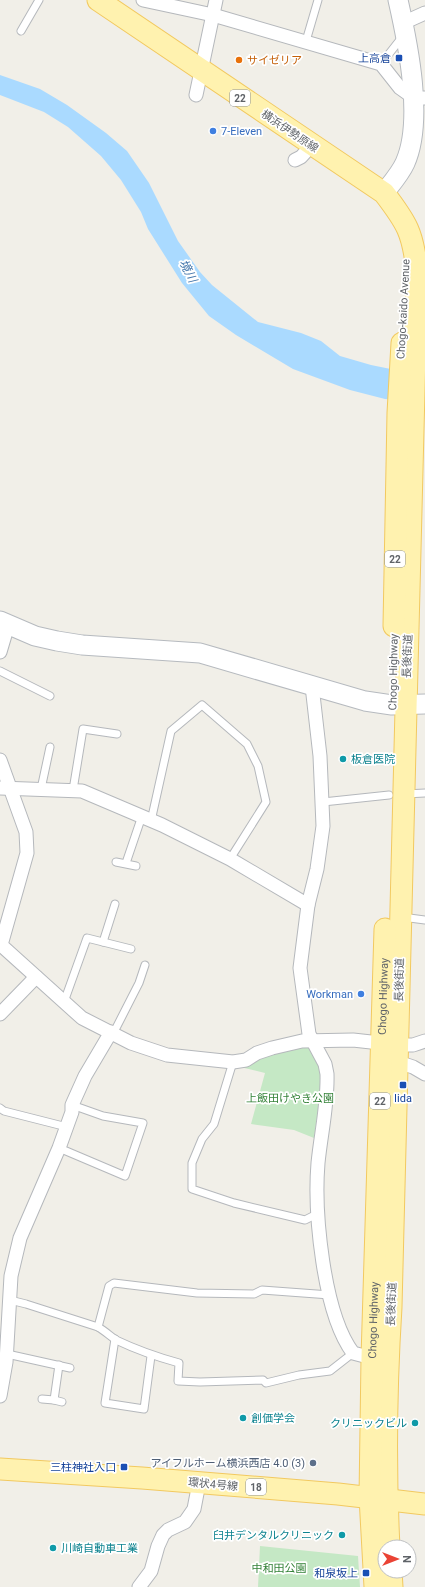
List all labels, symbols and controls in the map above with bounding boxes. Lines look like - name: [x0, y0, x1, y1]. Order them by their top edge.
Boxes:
- place label: 上高倉: [358, 52, 391, 65]
- marker: 上高倉: [394, 53, 404, 63]
- place label: サイゼリア: [247, 54, 302, 67]
- marker: サイゼリア: [234, 55, 244, 65]
- road number: 22: [230, 90, 250, 106]
- street label: 横浜伊勢原線: [259, 108, 321, 155]
- place label: 7-Eleven: [221, 125, 262, 138]
- marker: 7-Eleven: [208, 126, 218, 136]
- water label: 境川: [176, 257, 201, 287]
- street label: Chogo-kaido Avenue: [394, 258, 413, 360]
- road number: 22: [385, 551, 405, 567]
- street label: Chogo Highway: [386, 633, 401, 711]
- street label: 長後街道: [400, 634, 415, 678]
- place label: 板倉医院: [351, 753, 395, 766]
- marker: 板倉医院: [338, 754, 348, 764]
- street label: Chogo Highway: [376, 957, 391, 1035]
- street label: 長後街道: [393, 958, 406, 1002]
- place label: Workman: [306, 988, 353, 1001]
- marker: Workman: [356, 989, 366, 999]
- marker: Iida: [398, 1080, 408, 1090]
- park label: 上飯田けやき公園: [246, 1092, 334, 1105]
- place label: Iida: [394, 1092, 412, 1105]
- road number: 22: [370, 1093, 390, 1109]
- street label: Chogo Highway: [366, 1281, 381, 1359]
- street label: 長後街道: [384, 1282, 399, 1326]
- place label: 創価学会: [251, 1412, 295, 1425]
- marker: 創価学会: [238, 1413, 248, 1423]
- place label: クリニックビル: [330, 1417, 407, 1430]
- marker: クリニックビル: [410, 1418, 420, 1428]
- place label: アイフルホーム横浜西店 4.0 (3): [150, 1457, 305, 1470]
- marker: アイフルホーム横浜西店 4.0 (3): [308, 1458, 318, 1468]
- place label: 三柱神社入口: [50, 1461, 116, 1474]
- marker: 三柱神社入口: [119, 1462, 129, 1472]
- street label: 環状4号線: [187, 1476, 239, 1493]
- road number: 18: [246, 1479, 266, 1495]
- place label: 臼井デンタルクリニック: [213, 1529, 334, 1542]
- marker: 臼井デンタルクリニック: [337, 1530, 347, 1540]
- north arrow: [377, 1539, 417, 1579]
- place label: 川崎自動車工業: [61, 1542, 138, 1555]
- marker: 川崎自動車工業: [48, 1543, 58, 1553]
- text: N: [400, 1555, 413, 1563]
- park label: 中和田公園: [252, 1562, 307, 1575]
- place label: 和泉坂上: [314, 1567, 358, 1580]
- marker: 和泉坂上: [361, 1568, 371, 1578]

